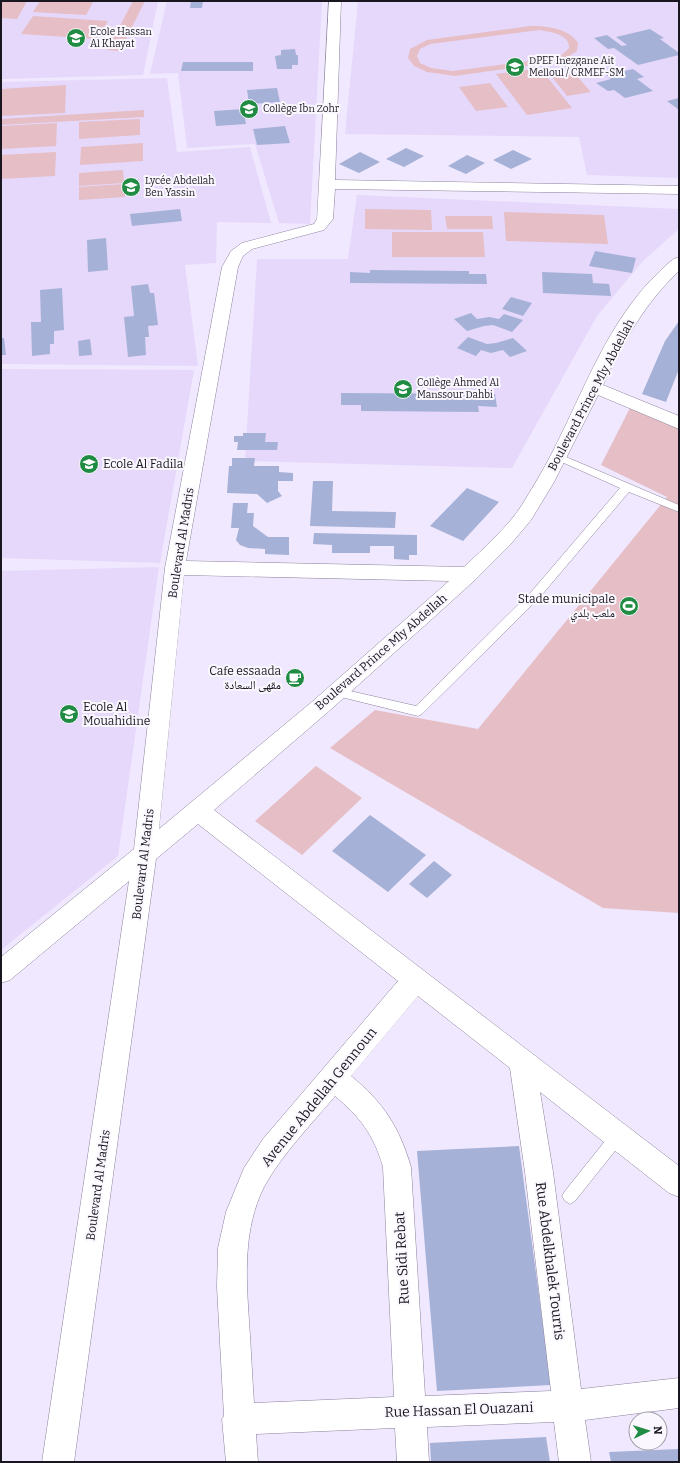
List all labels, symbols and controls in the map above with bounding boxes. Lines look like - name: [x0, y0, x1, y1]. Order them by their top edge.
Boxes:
- place label: Ecole Hassan Al Khayat: [90, 26, 152, 50]
- school or university icon: Ecole Hassan Al Khayat: [65, 27, 87, 49]
- place label: DPEF Inezgane Ait Melloul / CRMEF-SM: [529, 55, 624, 79]
- school or university icon: DPEF Inezgane Ait Melloul / CRMEF-SM: [504, 56, 526, 78]
- school or university icon: Collège Ibn Zohr: [238, 98, 260, 120]
- place label: Collège Ibn Zohr: [263, 103, 340, 115]
- place label: Lycée Abdellah Ben Yassin: [145, 175, 215, 199]
- school or university icon: Lycée Abdellah Ben Yassin: [120, 176, 142, 198]
- street label: Boulevard Prince Mly Abdellah: [545, 316, 637, 473]
- place label: Collège Ahmed Al Manssour Dahbi: [417, 377, 499, 401]
- school or university icon: Collège Ahmed Al Manssour Dahbi: [392, 378, 414, 400]
- school or university icon: Ecole Al Fadila: [78, 453, 100, 475]
- place label: Ecole Al Fadila: [103, 457, 184, 471]
- street label: Boulevard Al Madris: [165, 486, 197, 599]
- street label: Boulevard Prince Mly Abdellah: [312, 591, 450, 713]
- place label: Stade municipale ملعب بلدي: [518, 592, 615, 623]
- sports icon: Stade municipale ملعب بلدي: [618, 595, 640, 617]
- place label: Cafe essaada مقهى السعادة: [209, 664, 281, 692]
- cafe icon: Cafe essaada مقهى السعادة: [284, 667, 306, 689]
- place label: Ecole Al Mouahidine: [83, 700, 150, 728]
- school or university icon: Ecole Al Mouahidine: [58, 703, 80, 725]
- street label: Boulevard Al Madris: [129, 807, 157, 920]
- street label: Avenue Abdellah Gennoun: [258, 1024, 380, 1170]
- street label: Boulevard Al Madris: [83, 1128, 113, 1241]
- street label: Rue Abdelkhalek Tourris: [532, 1181, 568, 1341]
- street label: Rue Sidi Rebat: [391, 1211, 413, 1305]
- street label: Rue Hassan El Ouazani: [384, 1399, 534, 1421]
- north arrow: [628, 1411, 668, 1451]
- text: N: [651, 1426, 664, 1436]

